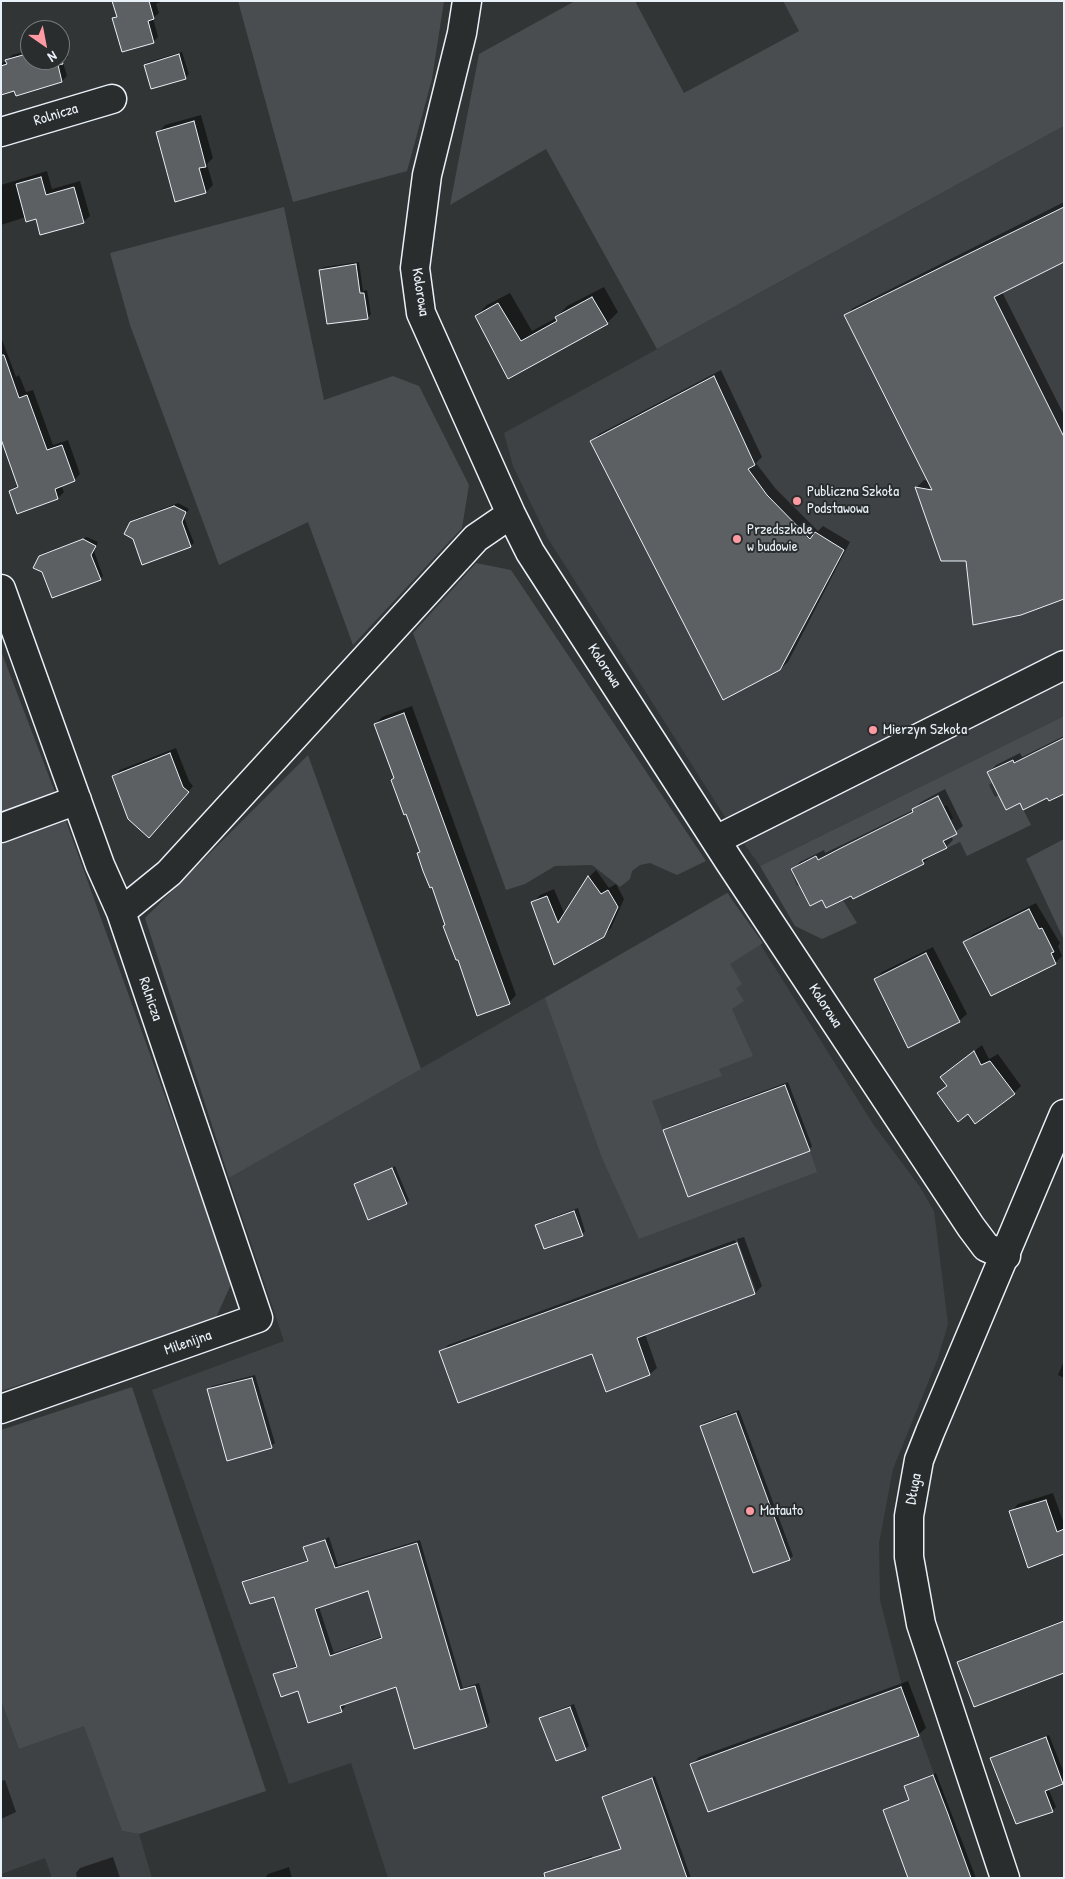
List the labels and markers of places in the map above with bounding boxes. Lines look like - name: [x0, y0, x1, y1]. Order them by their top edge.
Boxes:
- place label: Publiczna Szkoła Podstawowa: [807, 483, 899, 518]
- marker: Publiczna Szkoła Podstawowa: [791, 495, 803, 507]
- place label: Przedszkole w budowie: [747, 521, 813, 556]
- marker: Przedszkole w budowie: [731, 533, 743, 545]
- place label: Mierzyn Szkoła: [883, 721, 967, 739]
- marker: Mierzyn Szkoła: [867, 724, 879, 736]
- place label: Matauto: [760, 1502, 803, 1520]
- marker: Matauto: [744, 1505, 756, 1517]

